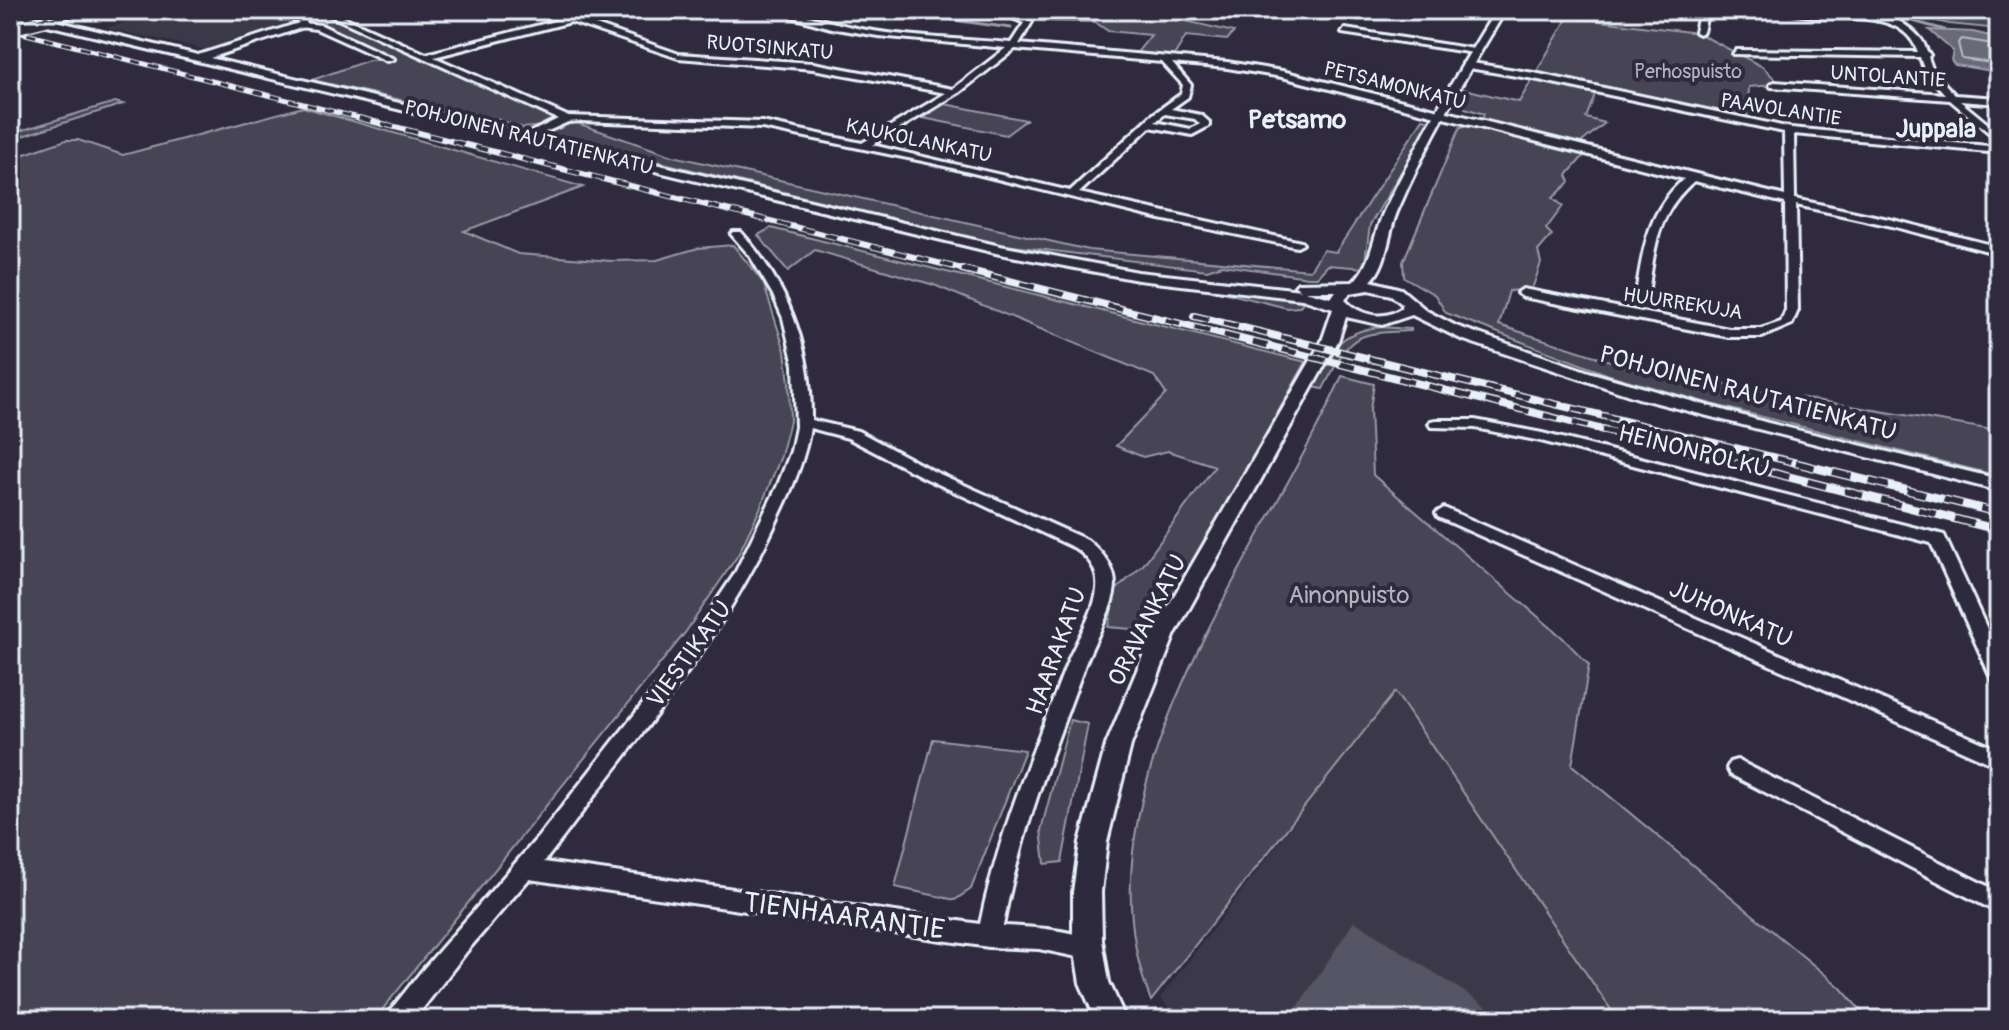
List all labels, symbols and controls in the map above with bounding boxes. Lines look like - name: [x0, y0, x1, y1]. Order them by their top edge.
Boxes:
- street label: RUOTSINKATU: [705, 30, 834, 65]
- street label: PETSAMONKATU: [1321, 56, 1469, 115]
- park label: Perhospuisto: [1634, 59, 1742, 84]
- street label: UNTOLANTIE: [1829, 60, 1946, 93]
- street label: PAAVOLANTIE: [1719, 88, 1843, 131]
- street label: POHJOINEN RAUTATIENKATU: [402, 95, 656, 180]
- district label: Petsamo: [1248, 104, 1346, 136]
- street label: KAUKOLANKATU: [844, 113, 994, 168]
- district label: Juppala: [1896, 113, 1976, 145]
- street label: HUURREKUJA: [1621, 282, 1744, 325]
- street label: POHJOINEN RAUTATIENKATU: [1596, 340, 1899, 447]
- street label: HEINONPOLKU: [1615, 419, 1772, 484]
- street label: ORAVANKATU: [1102, 550, 1193, 691]
- street label: JUHONKATU: [1665, 574, 1797, 654]
- park label: Ainonpuisto: [1289, 581, 1410, 610]
- street label: HAARAKATU: [1020, 584, 1093, 719]
- street label: VIESTIKATU: [641, 595, 738, 713]
- street label: TIENHAARANTIE: [741, 885, 947, 948]

